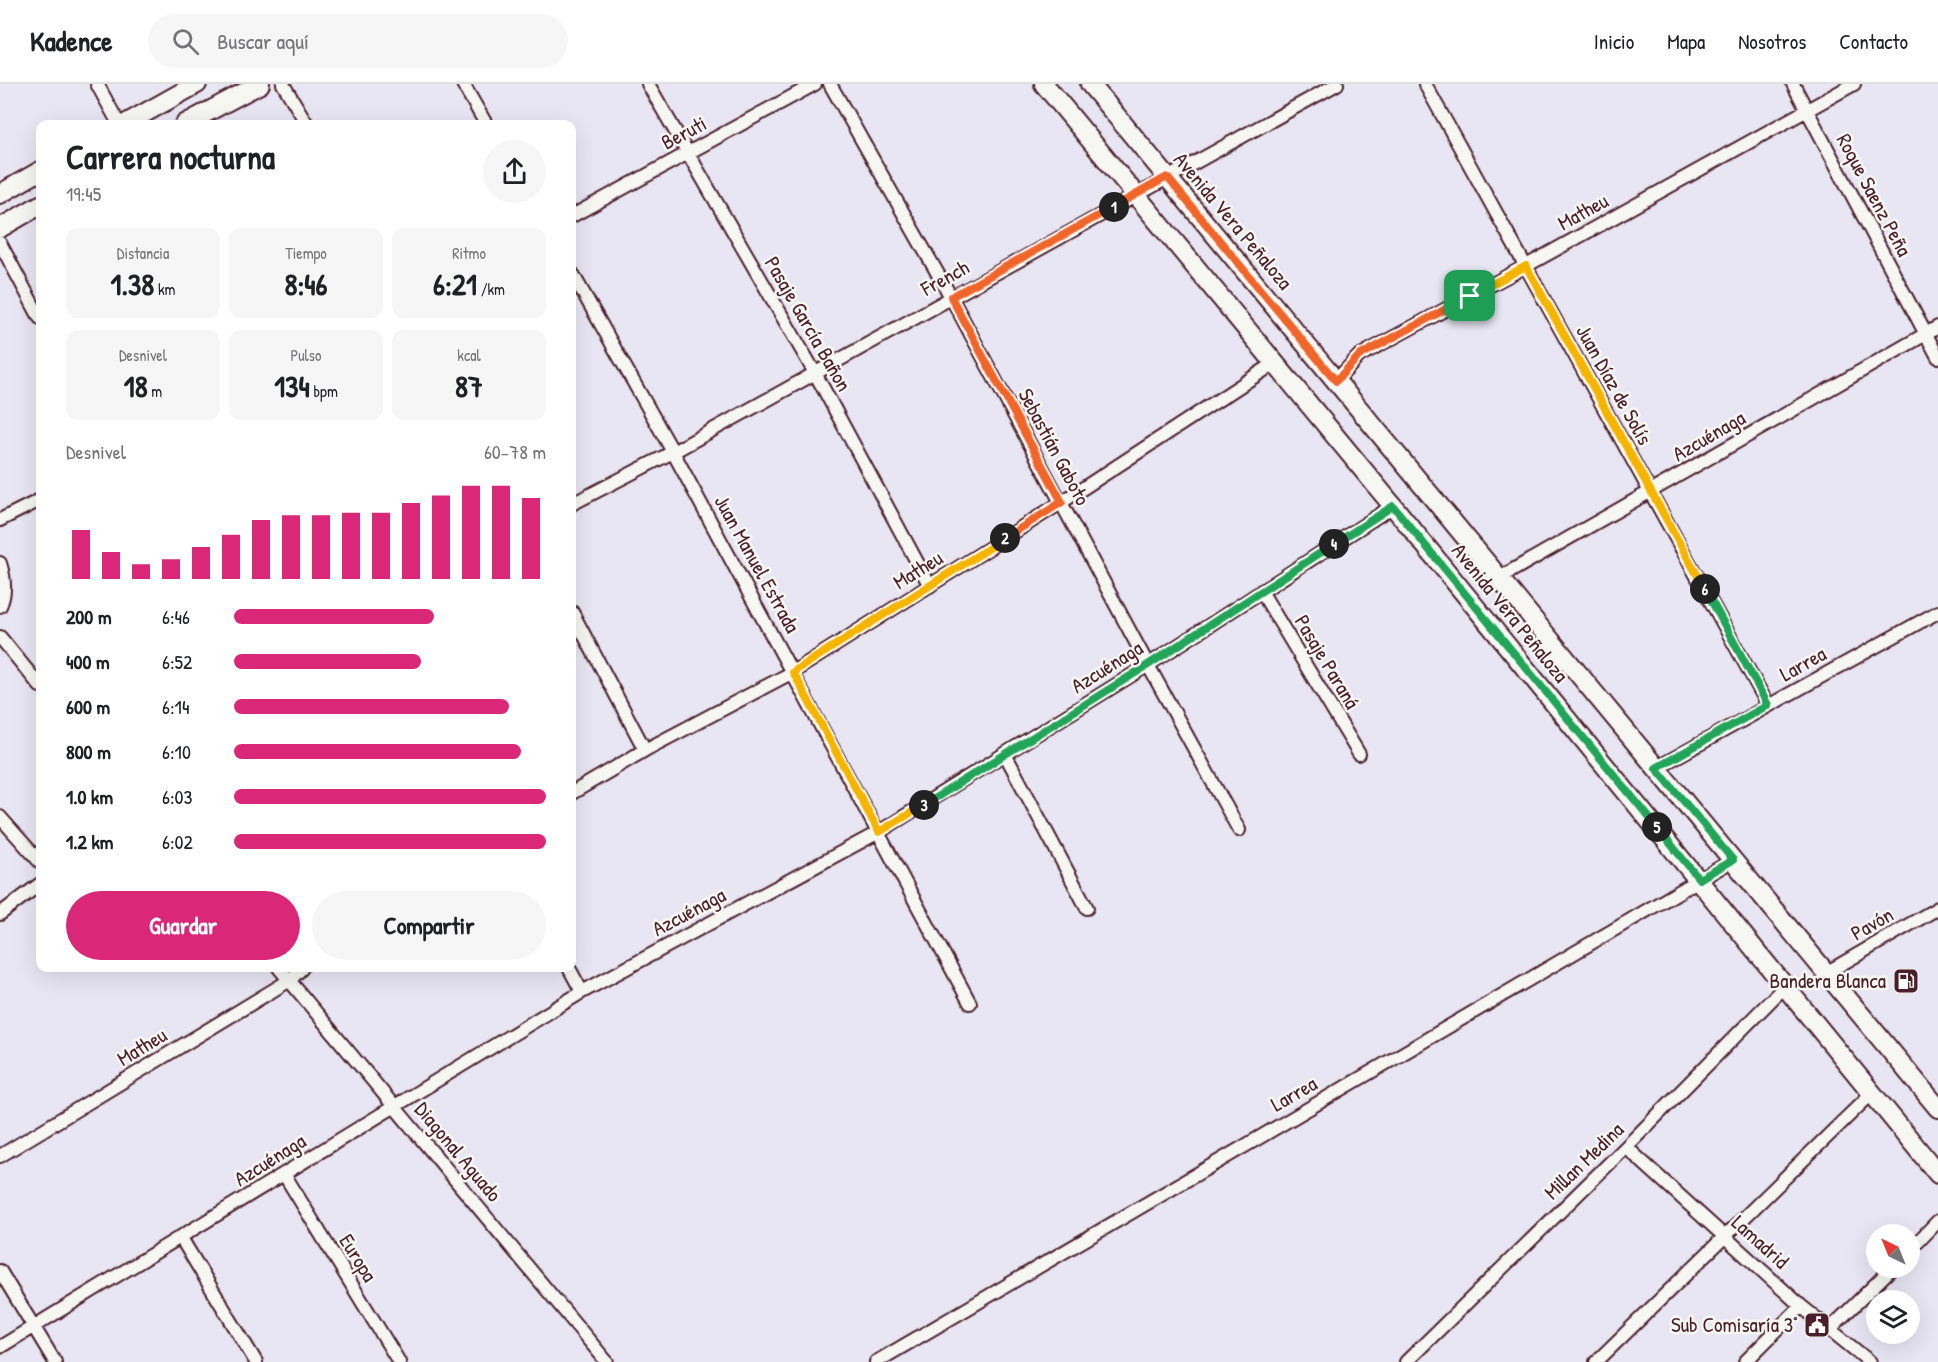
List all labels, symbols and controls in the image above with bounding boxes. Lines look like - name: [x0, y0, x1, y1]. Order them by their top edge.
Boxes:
- search box: [148, 14, 568, 68]
- text: Kadence: [30, 22, 112, 60]
- icon: search: [169, 25, 202, 58]
- text: Buscar aquí: [217, 26, 309, 56]
- text: Inicio: [1594, 27, 1634, 56]
- text: Mapa: [1667, 27, 1705, 56]
- text: Nosotros: [1738, 27, 1806, 56]
- text: Contacto: [1839, 27, 1908, 56]
- street label: Beruti: [656, 109, 712, 156]
- street label: Roque Saenz Peña: [1830, 128, 1919, 261]
- text: Carrera nocturna: [66, 135, 275, 179]
- button: share: [483, 140, 546, 203]
- street label: Avenida Vera Peñaloza: [1167, 146, 1300, 296]
- text: 19:45: [66, 180, 101, 207]
- street label: Matheu: [1552, 186, 1614, 237]
- pin: 1: [1099, 192, 1129, 222]
- text: 1: [1111, 196, 1117, 218]
- text: Distancia: [117, 242, 169, 264]
- text: Tiempo: [285, 242, 327, 264]
- text: Ritmo: [452, 242, 486, 264]
- street label: Pasaje García Bañon: [758, 251, 859, 397]
- street label: French: [915, 252, 974, 303]
- text: 1.38: [111, 264, 154, 304]
- text: 8:46: [284, 264, 328, 304]
- text: 6:21: [433, 264, 477, 304]
- pin: [1444, 270, 1495, 321]
- text: km: [154, 278, 175, 300]
- text: /km: [477, 278, 505, 300]
- icon: arrive: [1453, 279, 1486, 312]
- street label: Juan Díaz de Solís: [1569, 319, 1659, 450]
- text: Desnivel: [119, 344, 167, 366]
- text: Pulso: [291, 344, 321, 366]
- text: kcal: [457, 344, 481, 366]
- text: 18: [124, 366, 148, 406]
- text: 134: [274, 366, 310, 406]
- text: 87: [455, 366, 483, 406]
- text: m: [148, 380, 162, 402]
- text: bpm: [310, 380, 338, 402]
- street label: Sebastián Gaboto: [1011, 383, 1097, 510]
- street label: Azcuénaga: [1667, 403, 1750, 468]
- text: Desnivel: [66, 438, 126, 465]
- text: 60–78 m: [484, 438, 546, 465]
- street label: Juan Manuel Estrada: [708, 490, 807, 638]
- pin: 2: [990, 523, 1020, 553]
- text: 2: [1001, 527, 1009, 549]
- pin: 4: [1319, 529, 1349, 559]
- text: 4: [1331, 533, 1337, 555]
- street label: Avenida Vera Peñaloza: [1445, 537, 1576, 688]
- street label: Matheu: [887, 543, 949, 596]
- pin: 6: [1690, 574, 1720, 604]
- text: 6: [1702, 578, 1708, 600]
- text: 200 m: [66, 603, 111, 630]
- text: 6:46: [162, 603, 190, 630]
- street label: Pasaje Paraná: [1288, 609, 1367, 714]
- street label: Azcuénaga: [1065, 633, 1148, 700]
- street label: Larrea: [1774, 639, 1831, 688]
- text: 400 m: [66, 648, 110, 675]
- text: 6:52: [162, 648, 192, 675]
- text: 600 m: [66, 693, 110, 720]
- text: 6:14: [162, 693, 189, 720]
- text: 800 m: [66, 738, 111, 765]
- text: 6:10: [162, 738, 191, 765]
- text: 1.0 km: [66, 783, 113, 810]
- text: 6:03: [162, 783, 193, 810]
- pin: 3: [909, 790, 939, 820]
- text: 3: [920, 794, 928, 816]
- pin: 5: [1642, 812, 1672, 842]
- text: 5: [1654, 816, 1660, 838]
- text: 1.2 km: [66, 828, 113, 855]
- text: 6:02: [162, 828, 193, 855]
- street label: Azcuénaga: [647, 880, 731, 943]
- button: Guardar: [66, 891, 300, 960]
- button: Compartir: [312, 891, 546, 960]
- street label: Pavón: [1845, 900, 1898, 947]
- place label: Bandera Blanca: [1770, 966, 1886, 995]
- fuel station icon: Bandera Blanca: [1891, 966, 1921, 996]
- street label: Matheu: [111, 1020, 173, 1073]
- street label: Larrea: [1265, 1069, 1322, 1118]
- street label: Diagonal Aguado: [408, 1096, 509, 1208]
- street label: Millan Medina: [1538, 1115, 1630, 1206]
- street label: Azcuénaga: [228, 1126, 311, 1193]
- street label: Lamadrid: [1725, 1208, 1795, 1275]
- north arrow: [1866, 1224, 1920, 1278]
- map controls: [1866, 1224, 1920, 1344]
- street label: Europa: [332, 1228, 384, 1287]
- button: layers: [1866, 1290, 1920, 1344]
- place label: Sub Comisaría 3°: [1671, 1310, 1798, 1339]
- public building icon: Sub Comisaría 3°: [1802, 1310, 1832, 1340]

